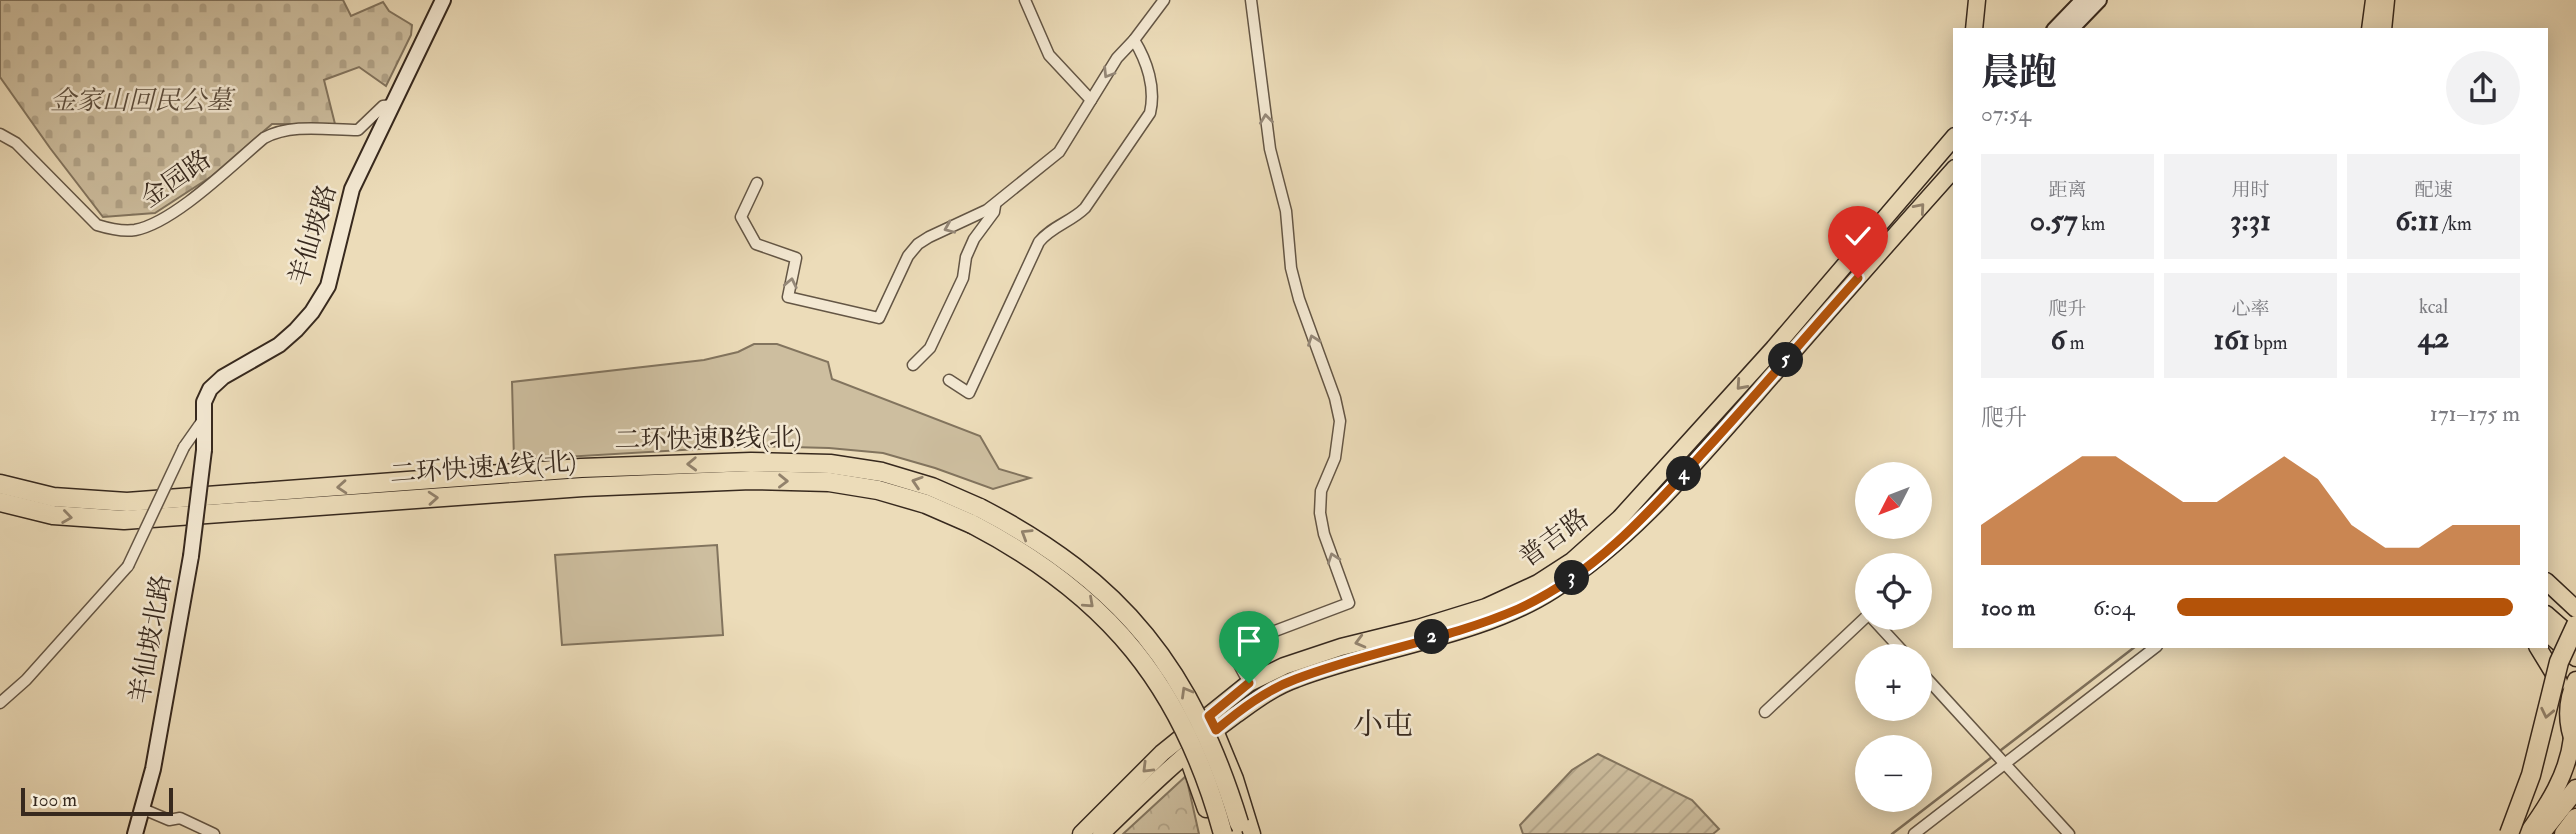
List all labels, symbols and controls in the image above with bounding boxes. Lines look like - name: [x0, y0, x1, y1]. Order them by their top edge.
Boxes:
- text: 晨跑: [1981, 49, 2057, 97]
- button: share: [2446, 51, 2520, 125]
- one-way arrow: [1103, 65, 1116, 78]
- park label: 金家山回民公墓: [50, 85, 236, 117]
- text: 07:54: [1981, 99, 2031, 128]
- one-way arrow: [1259, 113, 1274, 125]
- street label: 金园路: [135, 144, 217, 214]
- text: 距离: [2048, 178, 2087, 202]
- text: 用时: [2231, 178, 2270, 202]
- text: 配速: [2414, 178, 2453, 202]
- street label: 羊仙坡路: [282, 181, 344, 289]
- text: 0.57: [2030, 202, 2077, 239]
- text: 3:31: [2230, 202, 2271, 239]
- text: 6:11: [2395, 202, 2439, 239]
- one-way arrow: [1912, 203, 1924, 216]
- pin: [1828, 206, 1888, 278]
- text: km: [2077, 212, 2105, 236]
- text: /km: [2439, 212, 2472, 236]
- icon: check: [1839, 217, 1877, 255]
- one-way arrow: [944, 220, 957, 234]
- one-way arrow: [783, 277, 798, 289]
- text: kcal: [2419, 295, 2448, 319]
- text: 爬升: [2048, 297, 2087, 321]
- text: 心率: [2231, 297, 2270, 321]
- text: 42: [2418, 319, 2449, 356]
- text: 6: [2051, 321, 2066, 358]
- text: 161: [2214, 321, 2250, 358]
- text: m: [2066, 331, 2084, 355]
- text: bpm: [2250, 331, 2287, 355]
- one-way arrow: [1308, 335, 1322, 347]
- pin: 5: [1768, 342, 1803, 378]
- text: 5: [1781, 347, 1790, 371]
- one-way arrow: [1737, 377, 1749, 390]
- text: 171–175 m: [2430, 399, 2520, 428]
- text: 爬升: [1981, 403, 2027, 432]
- street label: 二环快速B线(北): [614, 421, 802, 457]
- street label: 二环快速A线(北): [389, 446, 577, 490]
- pin: 4: [1666, 456, 1702, 491]
- one-way arrow: [686, 457, 697, 472]
- text: 4: [1678, 461, 1689, 485]
- north arrow: [1855, 462, 1932, 539]
- map controls: [1855, 462, 1932, 812]
- one-way arrow: [778, 473, 789, 488]
- one-way arrow: [911, 476, 924, 490]
- one-way arrow: [337, 479, 348, 494]
- one-way arrow: [428, 491, 439, 506]
- street label: 普吉路: [1513, 502, 1595, 574]
- one-way arrow: [61, 509, 73, 524]
- one-way arrow: [1021, 529, 1034, 542]
- one-way arrow: [1327, 553, 1341, 565]
- button: locate: [1855, 553, 1932, 630]
- pin: 3: [1554, 560, 1590, 596]
- text: 3: [1568, 565, 1575, 589]
- street label: 羊仙坡北路: [124, 572, 178, 706]
- text: 100 m: [1981, 593, 2035, 622]
- text: 6:04: [2093, 593, 2134, 622]
- one-way arrow: [1081, 595, 1094, 607]
- pin: [1219, 611, 1279, 683]
- pin: 2: [1414, 620, 1450, 654]
- icon: arrive: [1230, 622, 1268, 660]
- text: 2: [1427, 624, 1436, 648]
- one-way arrow: [1355, 634, 1367, 648]
- button: +: [1855, 644, 1932, 721]
- one-way arrow: [1181, 687, 1194, 700]
- district label: 小屯: [1353, 706, 1413, 743]
- one-way arrow: [2541, 707, 2555, 719]
- button: −: [1855, 735, 1932, 812]
- one-way arrow: [1143, 760, 1156, 773]
- scale bar: [21, 785, 173, 817]
- text: 100 m: [32, 788, 77, 812]

